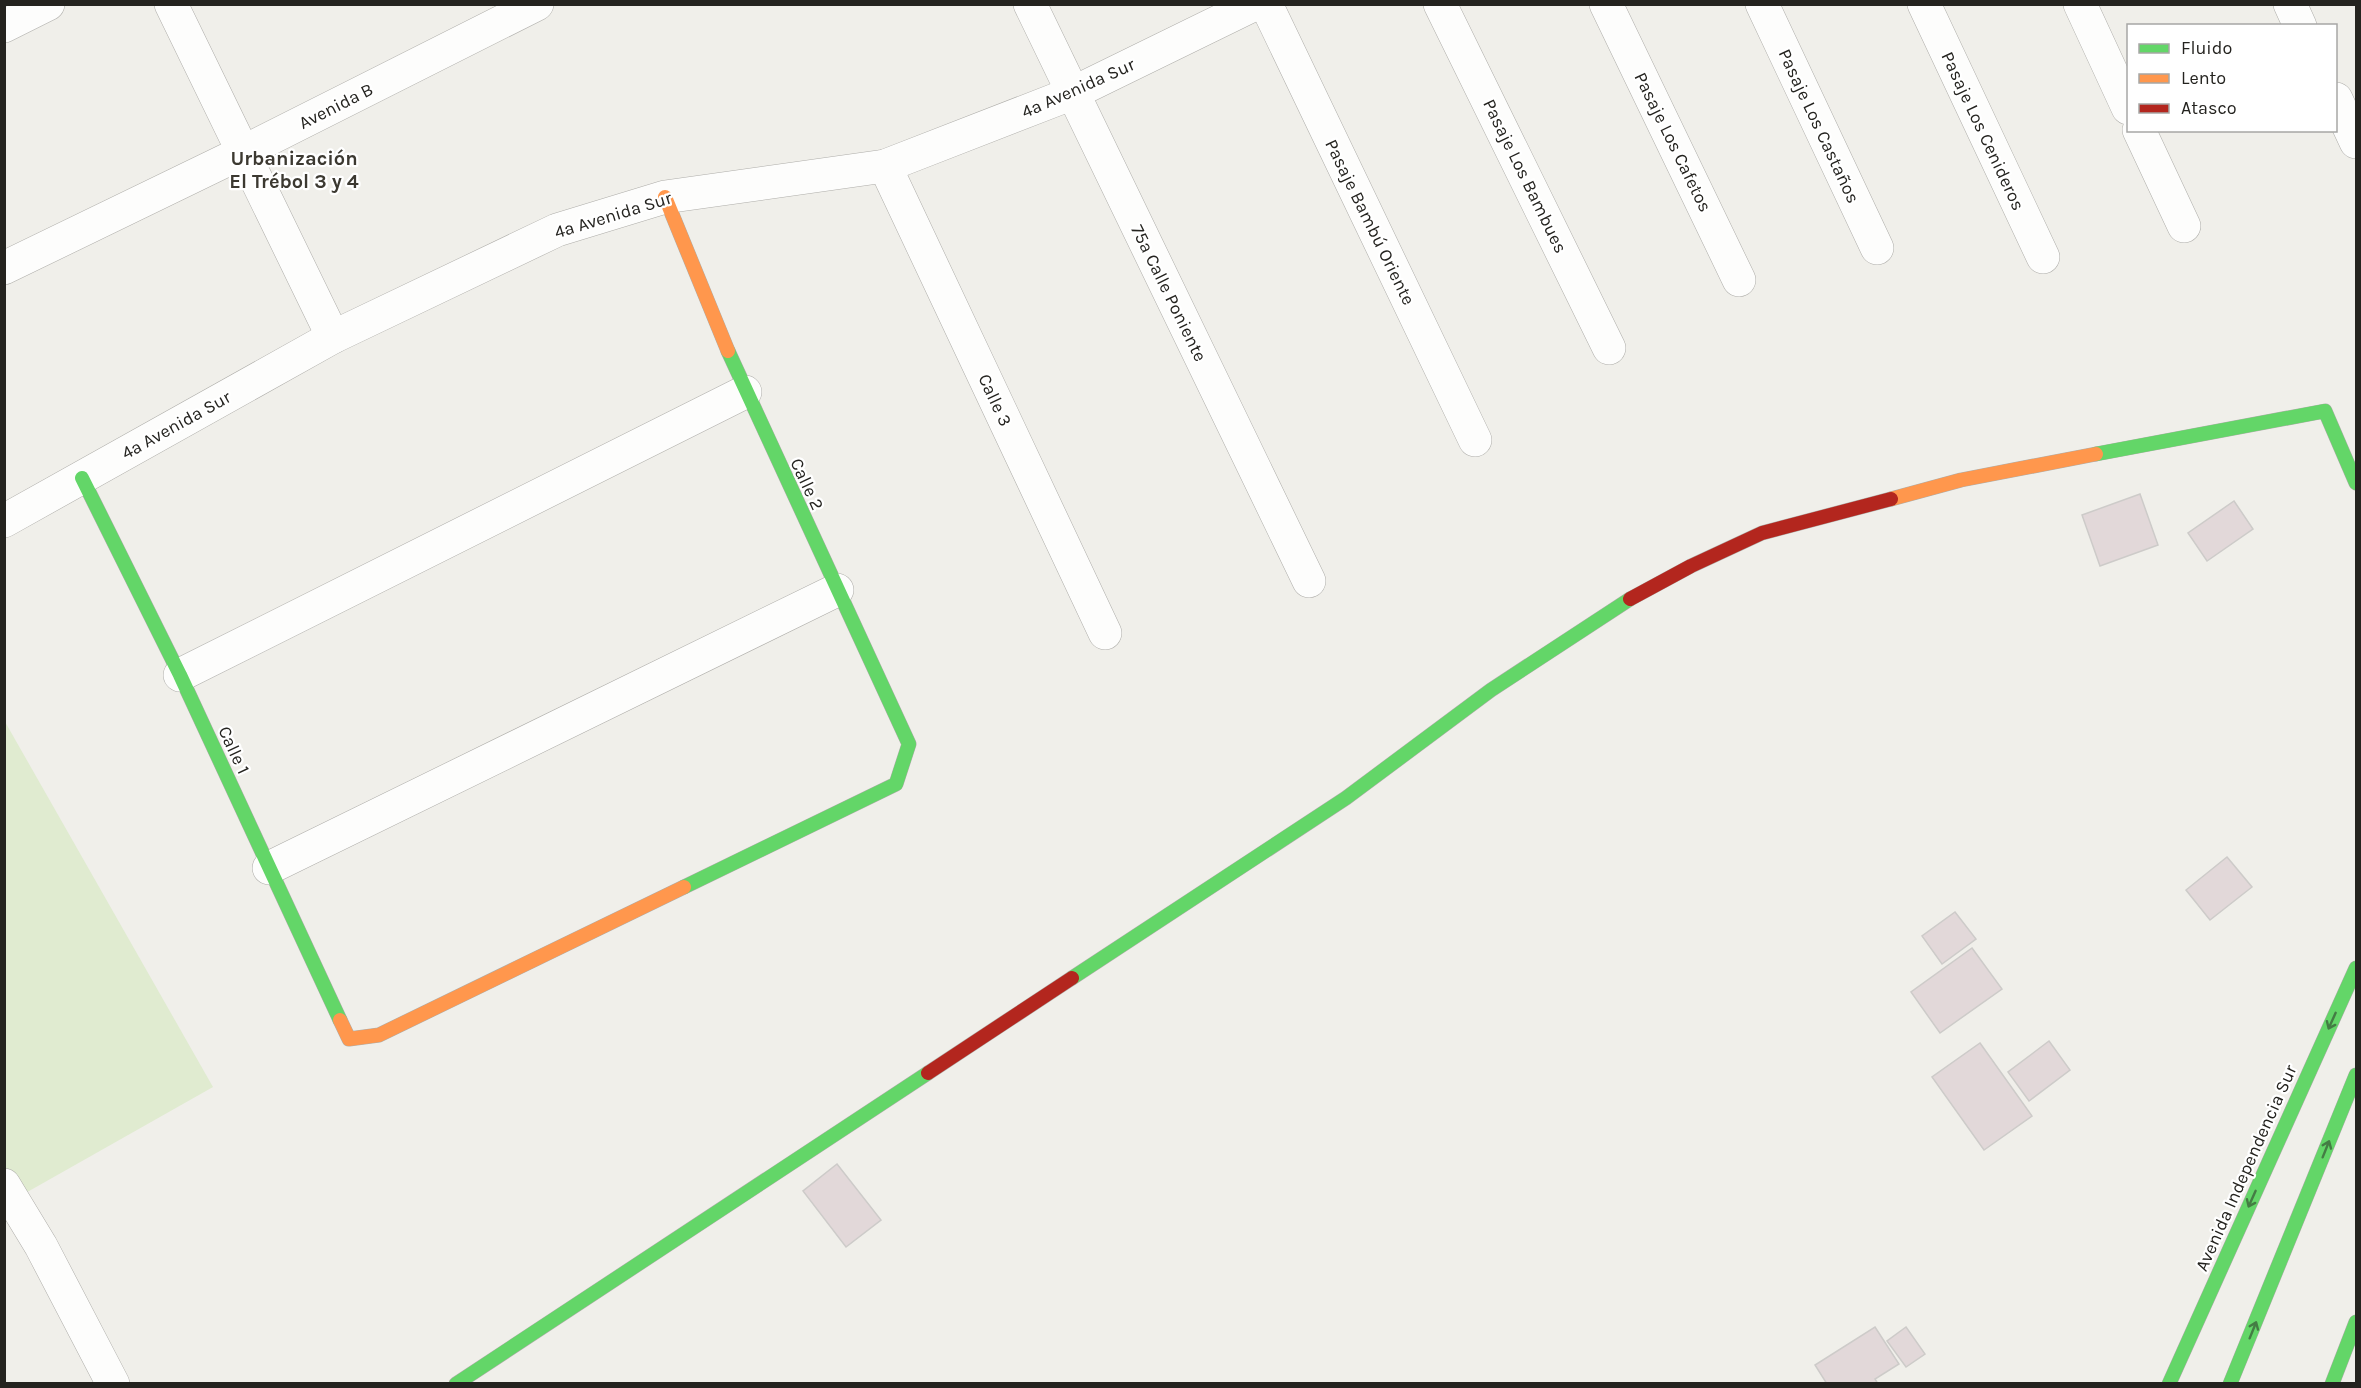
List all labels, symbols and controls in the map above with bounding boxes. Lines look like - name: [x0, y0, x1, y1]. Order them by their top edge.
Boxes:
- legend: [2127, 24, 2337, 132]
- text: Fluido: [2181, 37, 2232, 59]
- street label: Pasaje Los Castaños: [1774, 45, 1864, 207]
- street label: Pasaje Los Cenideros: [1937, 48, 2029, 214]
- street label: 4a Avenida Sur: [1018, 53, 1139, 123]
- text: Lento: [2181, 67, 2226, 89]
- street label: Pasaje Los Cafetos: [1630, 69, 1716, 215]
- street label: Avenida B: [295, 78, 377, 134]
- street label: Pasaje Los Bambues: [1478, 95, 1572, 257]
- text: Atasco: [2181, 97, 2237, 119]
- street label: Pasaje Bambú Oriente: [1320, 135, 1420, 309]
- district label: Urbanización El Trébol 3 y 4: [229, 147, 359, 193]
- street label: 4a Avenida Sur: [552, 187, 675, 243]
- street label: 75a Calle Poniente: [1126, 221, 1212, 365]
- street label: Calle 3: [973, 370, 1017, 430]
- street label: 4a Avenida Sur: [117, 386, 235, 464]
- street label: Calle 2: [785, 454, 829, 514]
- street label: Calle 1: [213, 722, 255, 778]
- one-way arrow: [2326, 1012, 2337, 1030]
- street label: Avenida Independencia Sur: [2190, 1061, 2302, 1275]
- one-way arrow: [2321, 1140, 2332, 1159]
- one-way arrow: [2245, 1189, 2257, 1207]
- one-way arrow: [2248, 1321, 2259, 1339]

